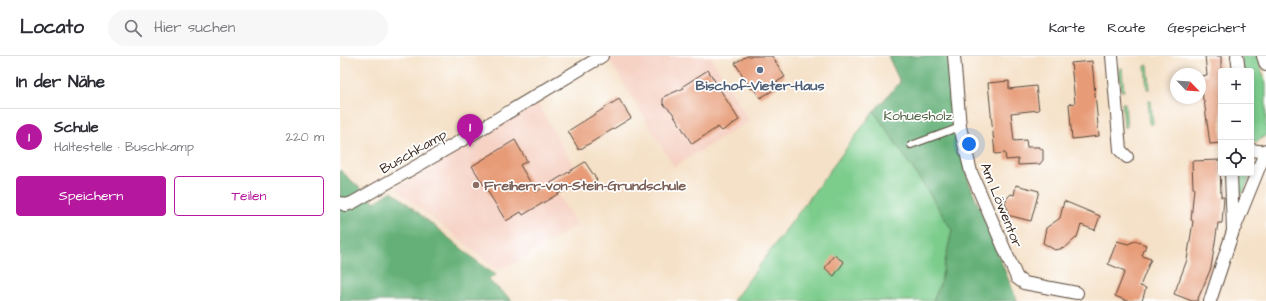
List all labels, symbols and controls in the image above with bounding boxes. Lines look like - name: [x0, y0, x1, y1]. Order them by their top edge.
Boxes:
- search box: [108, 10, 388, 46]
- text: Locato: [20, 14, 84, 41]
- icon: search: [122, 17, 144, 39]
- text: Hier suchen: [154, 17, 235, 38]
- text: Karte: [1049, 18, 1085, 38]
- text: Route: [1107, 18, 1145, 38]
- text: Gespeichert: [1167, 18, 1246, 38]
- marker: Bischof-Vieter-Haus: [755, 65, 765, 75]
- north arrow: [1170, 68, 1206, 104]
- map controls: [1218, 68, 1254, 176]
- button: +: [1218, 68, 1254, 104]
- text: In der Nähe: [16, 70, 105, 94]
- place label: Bischof-Vieter-Haus: [696, 76, 824, 96]
- button: −: [1218, 104, 1254, 140]
- park label: Kohuesholz: [884, 106, 953, 126]
- pin: 1: [457, 114, 483, 147]
- text: Schule: [54, 117, 99, 138]
- street label: Buschkamp: [376, 125, 451, 179]
- text: 1: [28, 128, 30, 146]
- text: 220 m: [286, 128, 324, 146]
- your location: [959, 134, 979, 154]
- text: Haltestelle · Buschkamp: [54, 138, 194, 156]
- button: locate: [1218, 140, 1254, 176]
- street label: Am Löwentor: [975, 160, 1027, 251]
- button: Speichern: [16, 176, 166, 216]
- button: Teilen: [174, 176, 324, 216]
- place label: Freiherr-von-Stein-Grundschule: [484, 176, 686, 196]
- marker: Freiherr-von-Stein-Grundschule: [471, 180, 481, 190]

